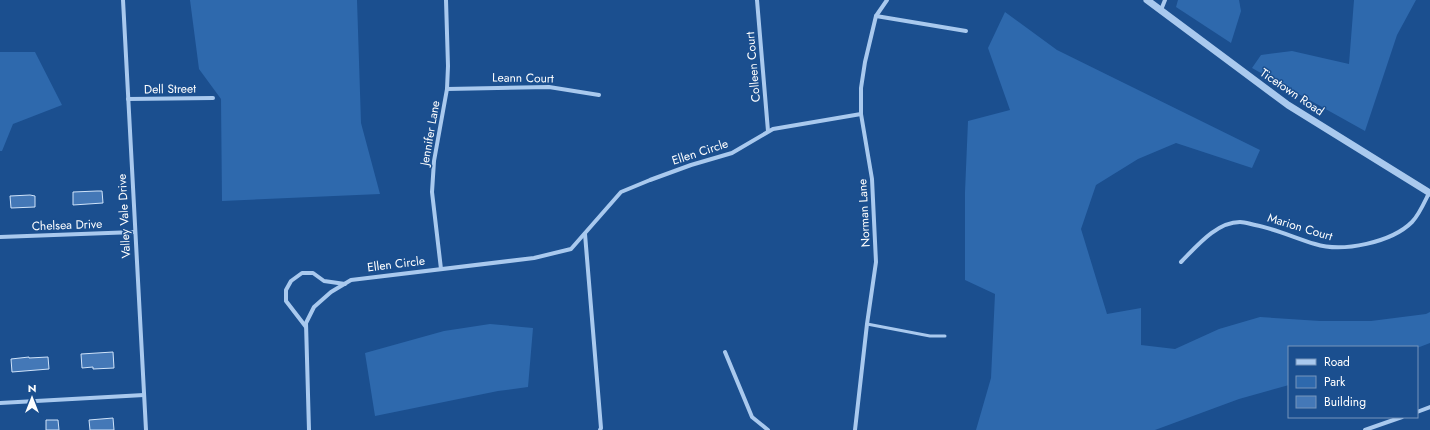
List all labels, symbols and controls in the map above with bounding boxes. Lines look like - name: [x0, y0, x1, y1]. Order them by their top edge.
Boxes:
- street label: Colleen Court: [741, 31, 765, 103]
- street label: Ticetown Road: [1256, 64, 1328, 120]
- street label: Leann Court: [492, 68, 554, 88]
- street label: Dell Street: [144, 80, 196, 98]
- street label: Jennifer Lane: [415, 99, 445, 169]
- street label: Ellen Circle: [670, 134, 730, 170]
- street label: Valley Vale Drive: [113, 173, 135, 259]
- street label: Norman Lane: [853, 178, 875, 248]
- street label: Marion Court: [1265, 209, 1335, 245]
- street label: Chelsea Drive: [31, 215, 103, 235]
- street label: Ellen Circle: [366, 252, 426, 276]
- legend: [1288, 346, 1418, 418]
- text: Road: [1324, 353, 1350, 371]
- text: Park: [1324, 373, 1346, 391]
- north arrow: [12, 378, 52, 418]
- text: N: [28, 380, 36, 396]
- text: Building: [1324, 393, 1366, 411]

